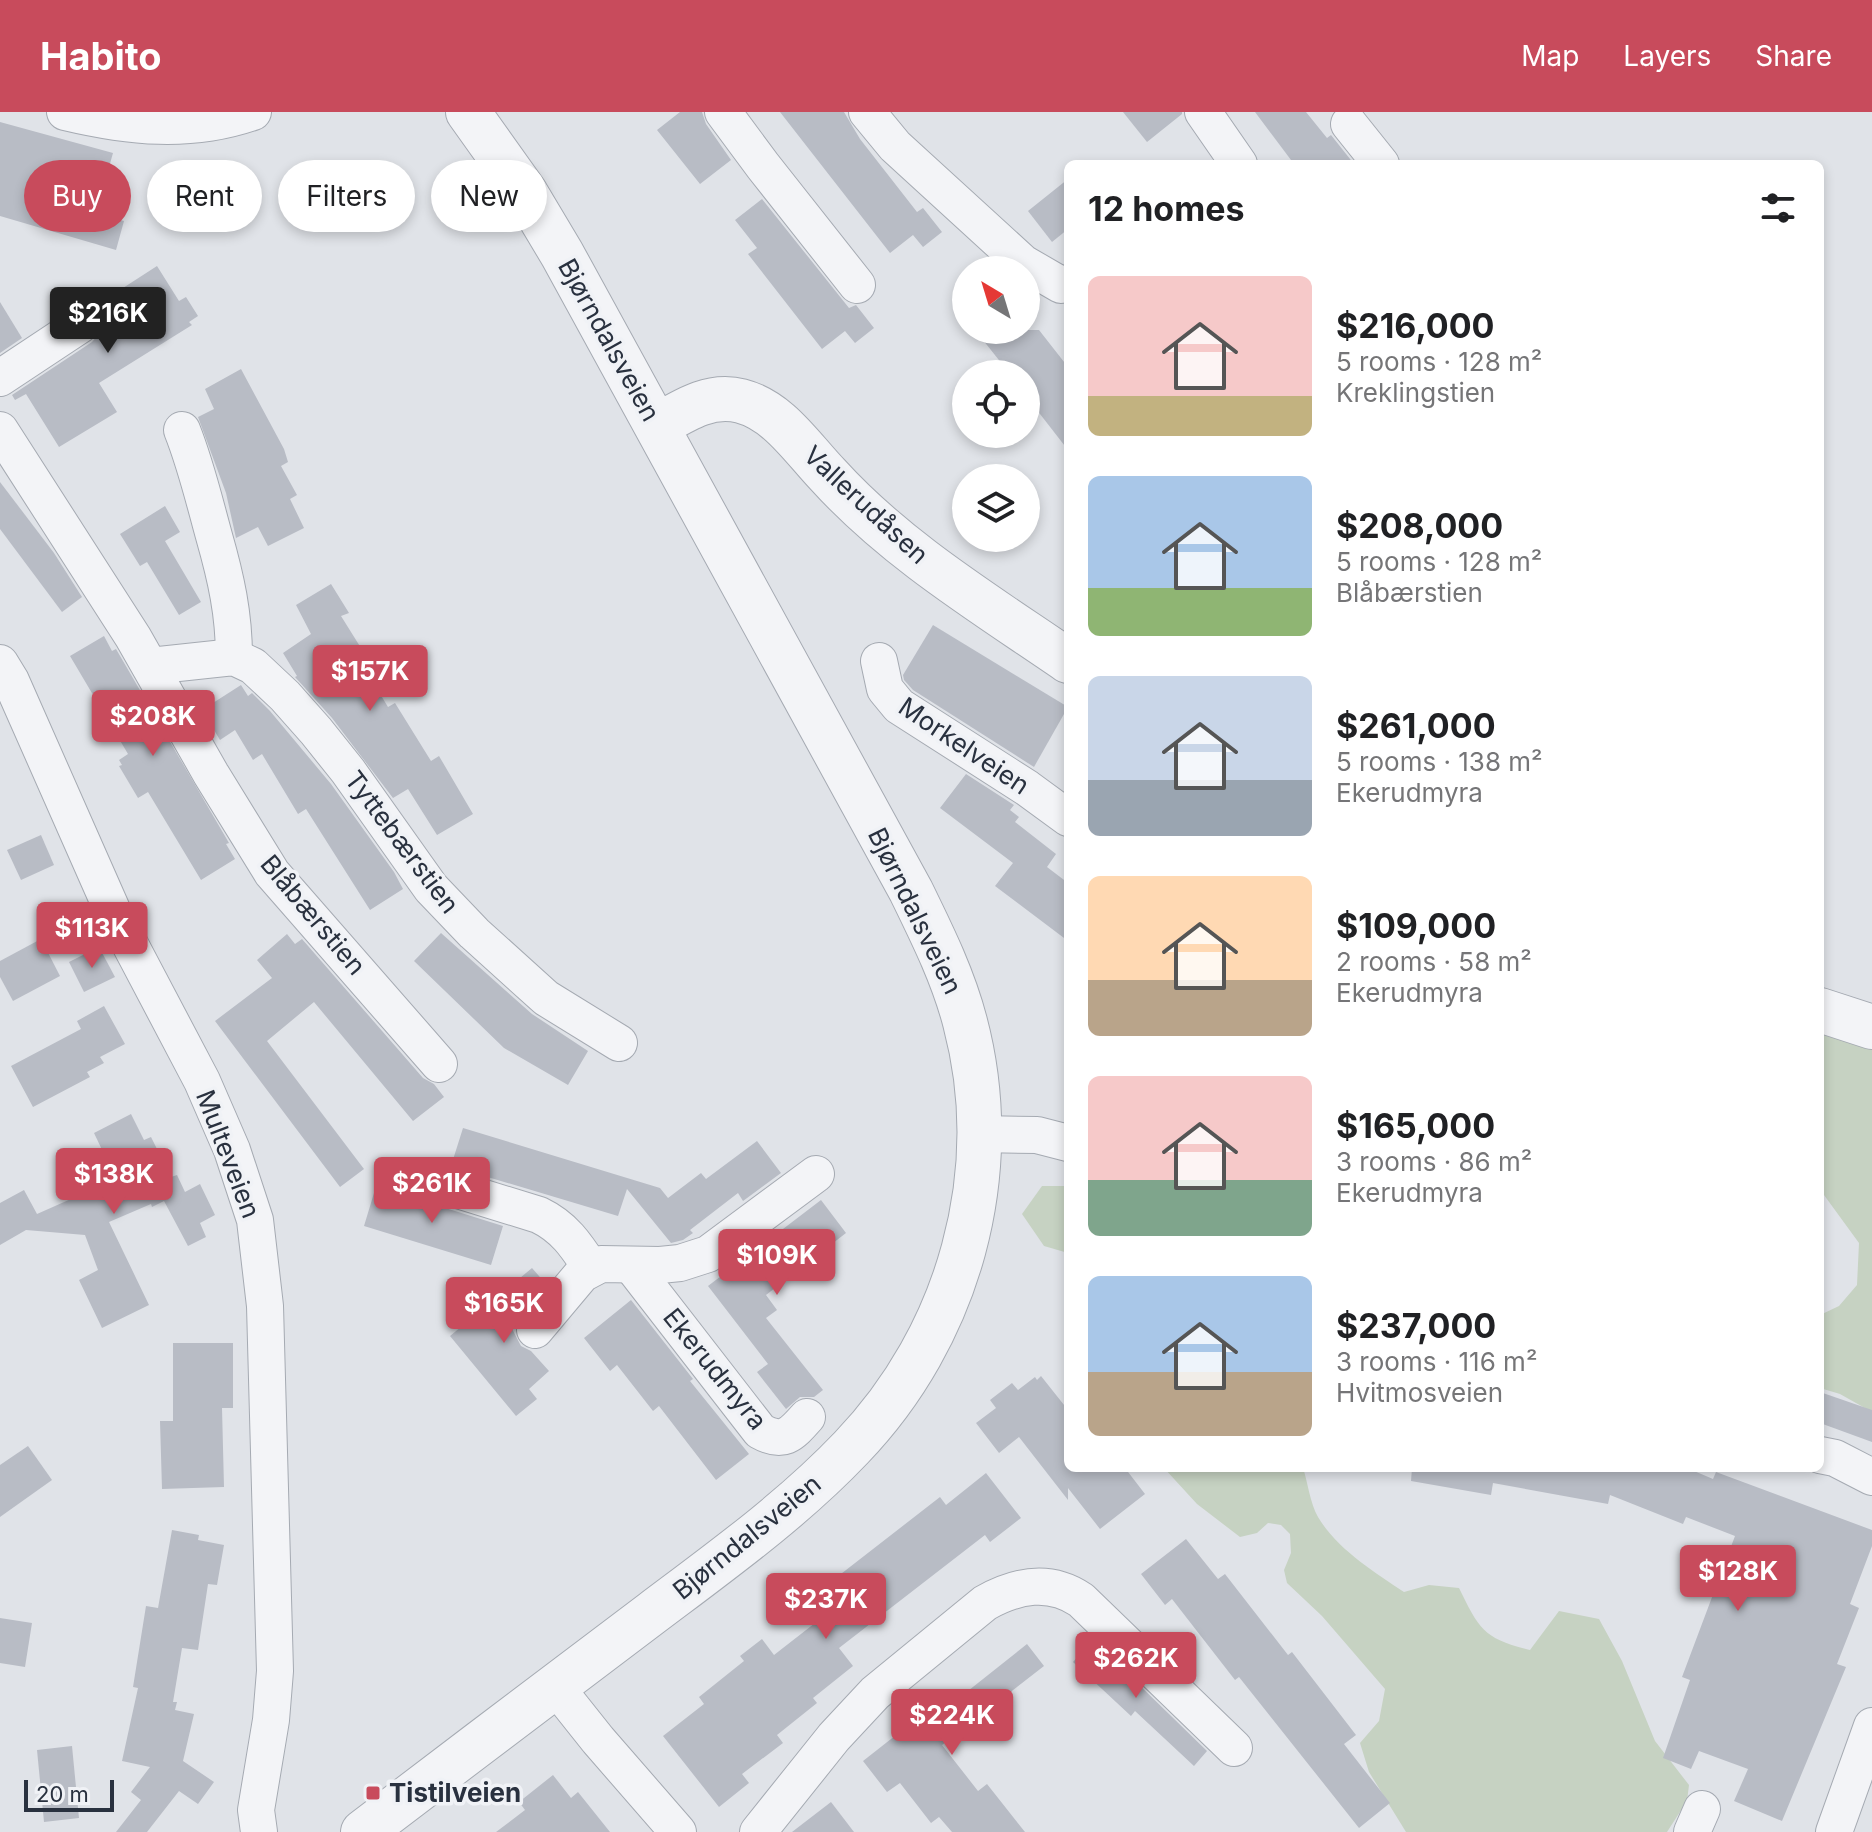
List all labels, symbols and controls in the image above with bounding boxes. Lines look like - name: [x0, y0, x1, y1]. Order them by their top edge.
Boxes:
- text: Habito: [40, 33, 162, 79]
- text: Map: [1521, 39, 1579, 73]
- text: Layers: [1623, 39, 1711, 73]
- text: Share: [1755, 39, 1832, 73]
- chip: Buy: [24, 160, 131, 232]
- chip: Rent: [147, 160, 262, 232]
- chip: Filters: [278, 160, 415, 232]
- chip: New: [431, 160, 547, 232]
- icon: filters: [1756, 186, 1800, 230]
- text: 12 homes: [1088, 188, 1244, 229]
- street label: Bjørndalsveien: [552, 253, 667, 426]
- north arrow: [952, 256, 1040, 344]
- map controls: [952, 256, 1040, 552]
- pin: $216K: [52, 287, 164, 355]
- text: $216K: [68, 297, 148, 328]
- text: $216,000: [1336, 305, 1495, 346]
- icon: home: [1152, 308, 1248, 404]
- text: 5 rooms · 128 m²: [1336, 346, 1542, 377]
- button: locate: [952, 360, 1040, 448]
- text: Kreklingstien: [1336, 377, 1495, 408]
- street label: Vallerudåsen: [798, 439, 935, 570]
- button: layers: [952, 464, 1040, 552]
- text: $208,000: [1336, 505, 1503, 546]
- icon: home: [1152, 508, 1248, 604]
- text: 5 rooms · 128 m²: [1336, 546, 1542, 577]
- text: Blåbærstien: [1336, 577, 1483, 608]
- pin: $157K: [314, 645, 426, 713]
- text: $157K: [331, 655, 409, 686]
- pin: $208K: [97, 690, 209, 758]
- street label: Morkelveien: [893, 691, 1035, 801]
- text: $208K: [110, 700, 196, 731]
- text: $261,000: [1336, 705, 1496, 746]
- icon: home: [1152, 708, 1248, 804]
- text: 5 rooms · 138 m²: [1336, 746, 1543, 777]
- street label: Tyttebærstien: [339, 764, 466, 919]
- text: Ekerudmyra: [1336, 777, 1483, 808]
- street label: Bjørndalsveien: [862, 823, 969, 999]
- street label: Blåbærstien: [254, 848, 372, 981]
- pin: $113K: [36, 902, 148, 970]
- text: $109,000: [1336, 905, 1496, 946]
- icon: home: [1152, 908, 1248, 1004]
- text: $113K: [55, 912, 129, 943]
- text: 2 rooms · 58 m²: [1336, 946, 1532, 977]
- text: Ekerudmyra: [1336, 977, 1483, 1008]
- street label: Multeveien: [190, 1085, 267, 1222]
- text: $165,000: [1336, 1105, 1495, 1146]
- icon: home: [1152, 1108, 1248, 1204]
- text: 3 rooms · 86 m²: [1336, 1146, 1532, 1177]
- pin: $138K: [58, 1148, 170, 1216]
- pin: $261K: [376, 1157, 488, 1225]
- text: $138K: [74, 1158, 154, 1189]
- text: $261K: [392, 1167, 472, 1198]
- text: Ekerudmyra: [1336, 1177, 1483, 1208]
- pin: $109K: [721, 1229, 833, 1297]
- text: $109K: [736, 1239, 818, 1270]
- pin: $165K: [448, 1277, 560, 1345]
- text: $165K: [464, 1287, 544, 1318]
- street label: Ekerudmyra: [657, 1302, 774, 1436]
- text: $237,000: [1336, 1305, 1496, 1346]
- icon: home: [1152, 1308, 1248, 1404]
- text: 3 rooms · 116 m²: [1336, 1346, 1537, 1377]
- text: Hvitmosveien: [1336, 1377, 1503, 1408]
- street label: Bjørndalsveien: [667, 1468, 827, 1606]
- pin: $128K: [1682, 1545, 1794, 1613]
- text: $128K: [1698, 1555, 1778, 1586]
- pin: $237K: [770, 1573, 882, 1641]
- text: $237K: [784, 1583, 868, 1614]
- pin: $262K: [1080, 1632, 1192, 1700]
- text: $262K: [1093, 1642, 1179, 1673]
- pin: $224K: [896, 1689, 1008, 1757]
- text: $224K: [909, 1699, 995, 1730]
- scale bar: [24, 1776, 114, 1812]
- place label: Tistilveien: [389, 1777, 521, 1808]
- text: 20 m: [36, 1781, 89, 1807]
- marker: Tistilveien: [364, 1784, 382, 1802]

